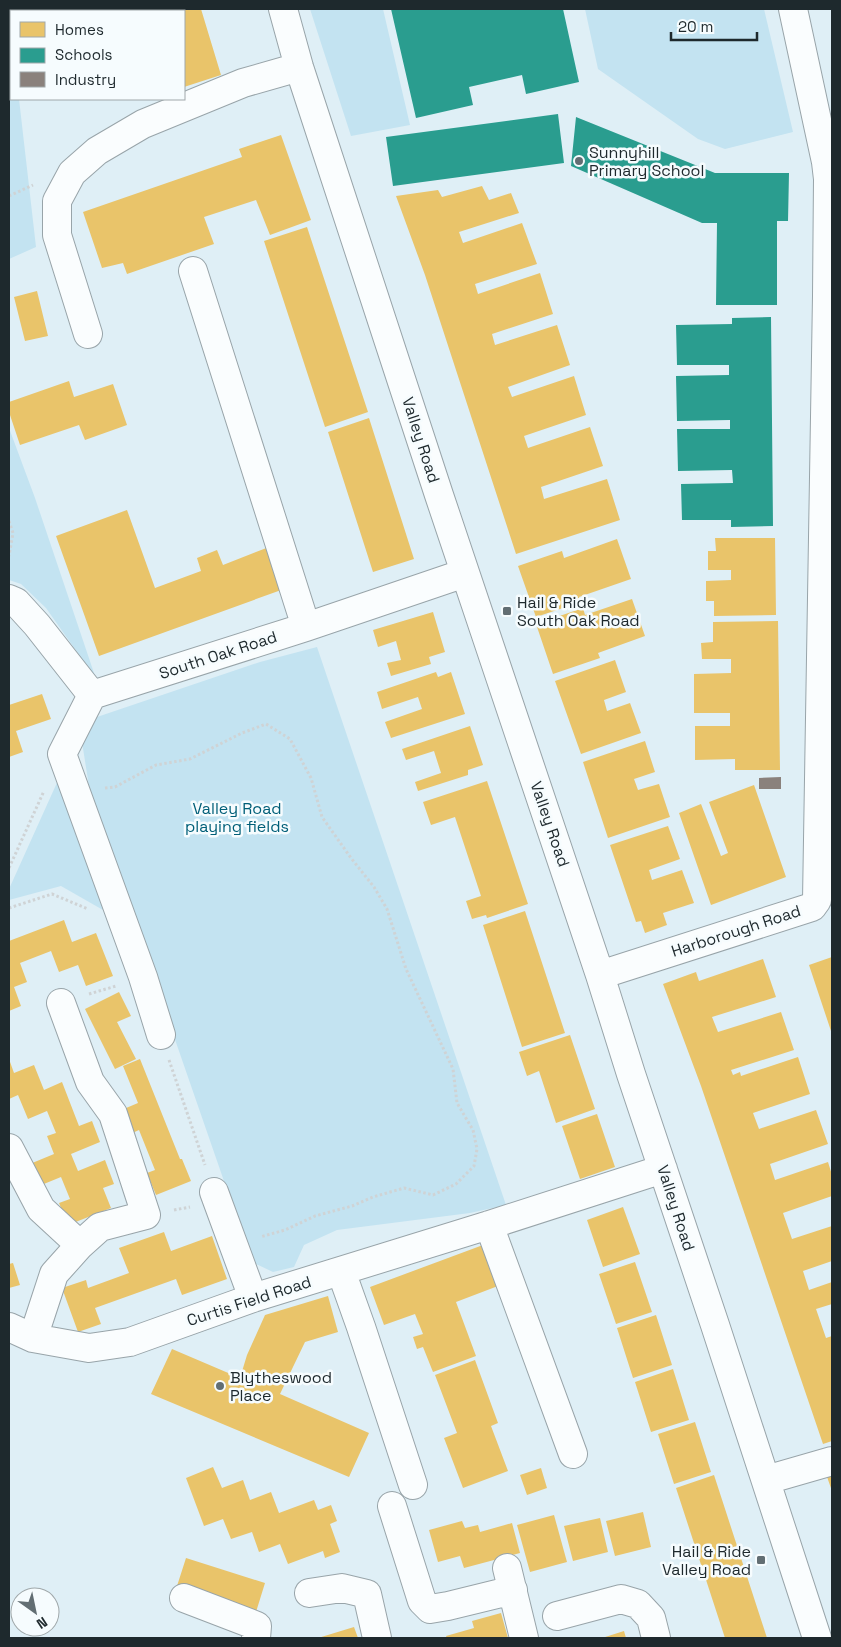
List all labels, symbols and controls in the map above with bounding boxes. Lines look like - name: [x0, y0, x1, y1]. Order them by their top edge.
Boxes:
- legend: [10, 10, 185, 100]
- scale bar: [671, 10, 757, 42]
- text: 20 m: [678, 17, 713, 36]
- text: Homes: [55, 20, 104, 39]
- text: Schools: [55, 45, 113, 64]
- text: Industry: [55, 70, 116, 89]
- place label: Sunnyhill Primary School: [589, 142, 704, 181]
- marker: Sunnyhill Primary School: [573, 155, 585, 167]
- street label: Valley Road: [397, 394, 445, 486]
- place label: Hail & Ride South Oak Road: [517, 592, 640, 631]
- marker: Hail & Ride South Oak Road: [501, 605, 513, 617]
- street label: South Oak Road: [156, 626, 280, 684]
- street label: Valley Road: [526, 778, 574, 870]
- park label: Valley Road playing fields: [185, 798, 289, 837]
- street label: Harborough Road: [669, 900, 803, 962]
- street label: Valley Road: [652, 1162, 700, 1254]
- street label: Curtis Field Road: [184, 1271, 314, 1331]
- place label: Blytheswood Place: [230, 1367, 332, 1406]
- marker: Blytheswood Place: [214, 1380, 226, 1392]
- place label: Hail & Ride Valley Road: [662, 1541, 751, 1580]
- marker: Hail & Ride Valley Road: [755, 1554, 767, 1566]
- north arrow: [10, 1587, 60, 1637]
- text: N: [33, 1613, 51, 1633]

